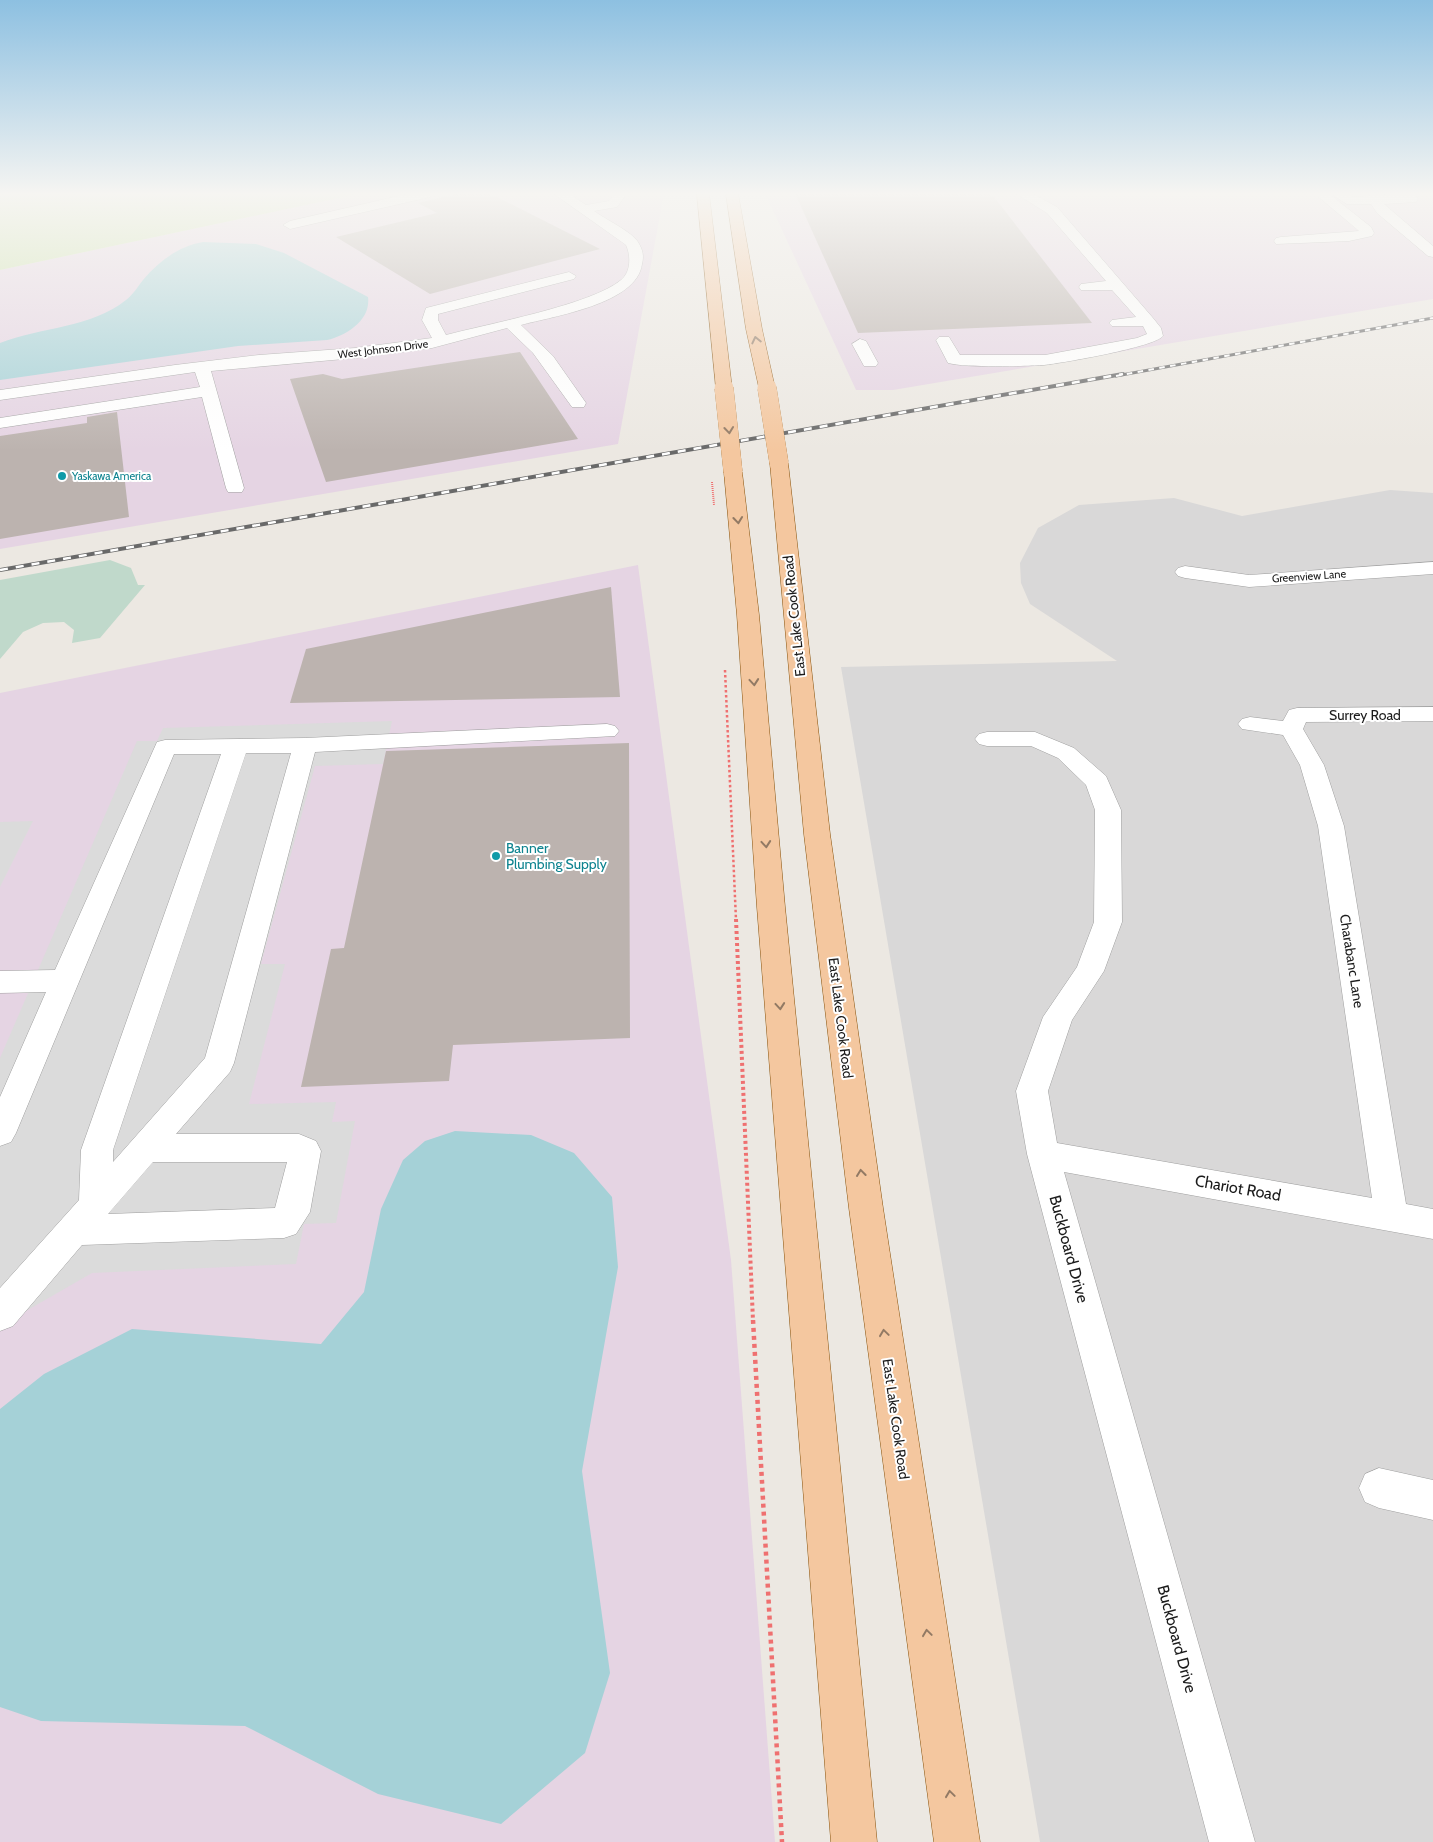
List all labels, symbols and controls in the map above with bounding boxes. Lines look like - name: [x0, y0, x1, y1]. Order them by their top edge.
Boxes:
- street label: West Johnson Drive: [337, 336, 429, 361]
- one-way arrow: [751, 336, 762, 345]
- one-way arrow: [723, 426, 734, 434]
- place label: Yaskawa America: [71, 469, 152, 483]
- marker: Yaskawa America: [56, 470, 68, 482]
- one-way arrow: [732, 517, 743, 525]
- street label: East Lake Cook Road: [779, 555, 809, 677]
- street label: Greenview Lane: [1271, 566, 1347, 586]
- one-way arrow: [748, 678, 759, 686]
- street label: Surrey Road: [1329, 706, 1401, 724]
- place label: Banner Plumbing Supply: [506, 839, 607, 873]
- one-way arrow: [761, 840, 772, 848]
- marker: Banner Plumbing Supply: [490, 850, 502, 862]
- street label: Charabanc Lane: [1336, 913, 1368, 1009]
- street label: East Lake Cook Road: [825, 956, 857, 1080]
- one-way arrow: [774, 1002, 785, 1010]
- one-way arrow: [856, 1168, 867, 1176]
- street label: Chariot Road: [1193, 1171, 1283, 1205]
- street label: Buckboard Drive: [1045, 1193, 1093, 1305]
- one-way arrow: [879, 1329, 890, 1337]
- street label: East Lake Cook Road: [879, 1357, 913, 1481]
- street label: Buckboard Drive: [1153, 1583, 1201, 1695]
- one-way arrow: [922, 1629, 933, 1637]
- one-way arrow: [945, 1789, 956, 1797]

